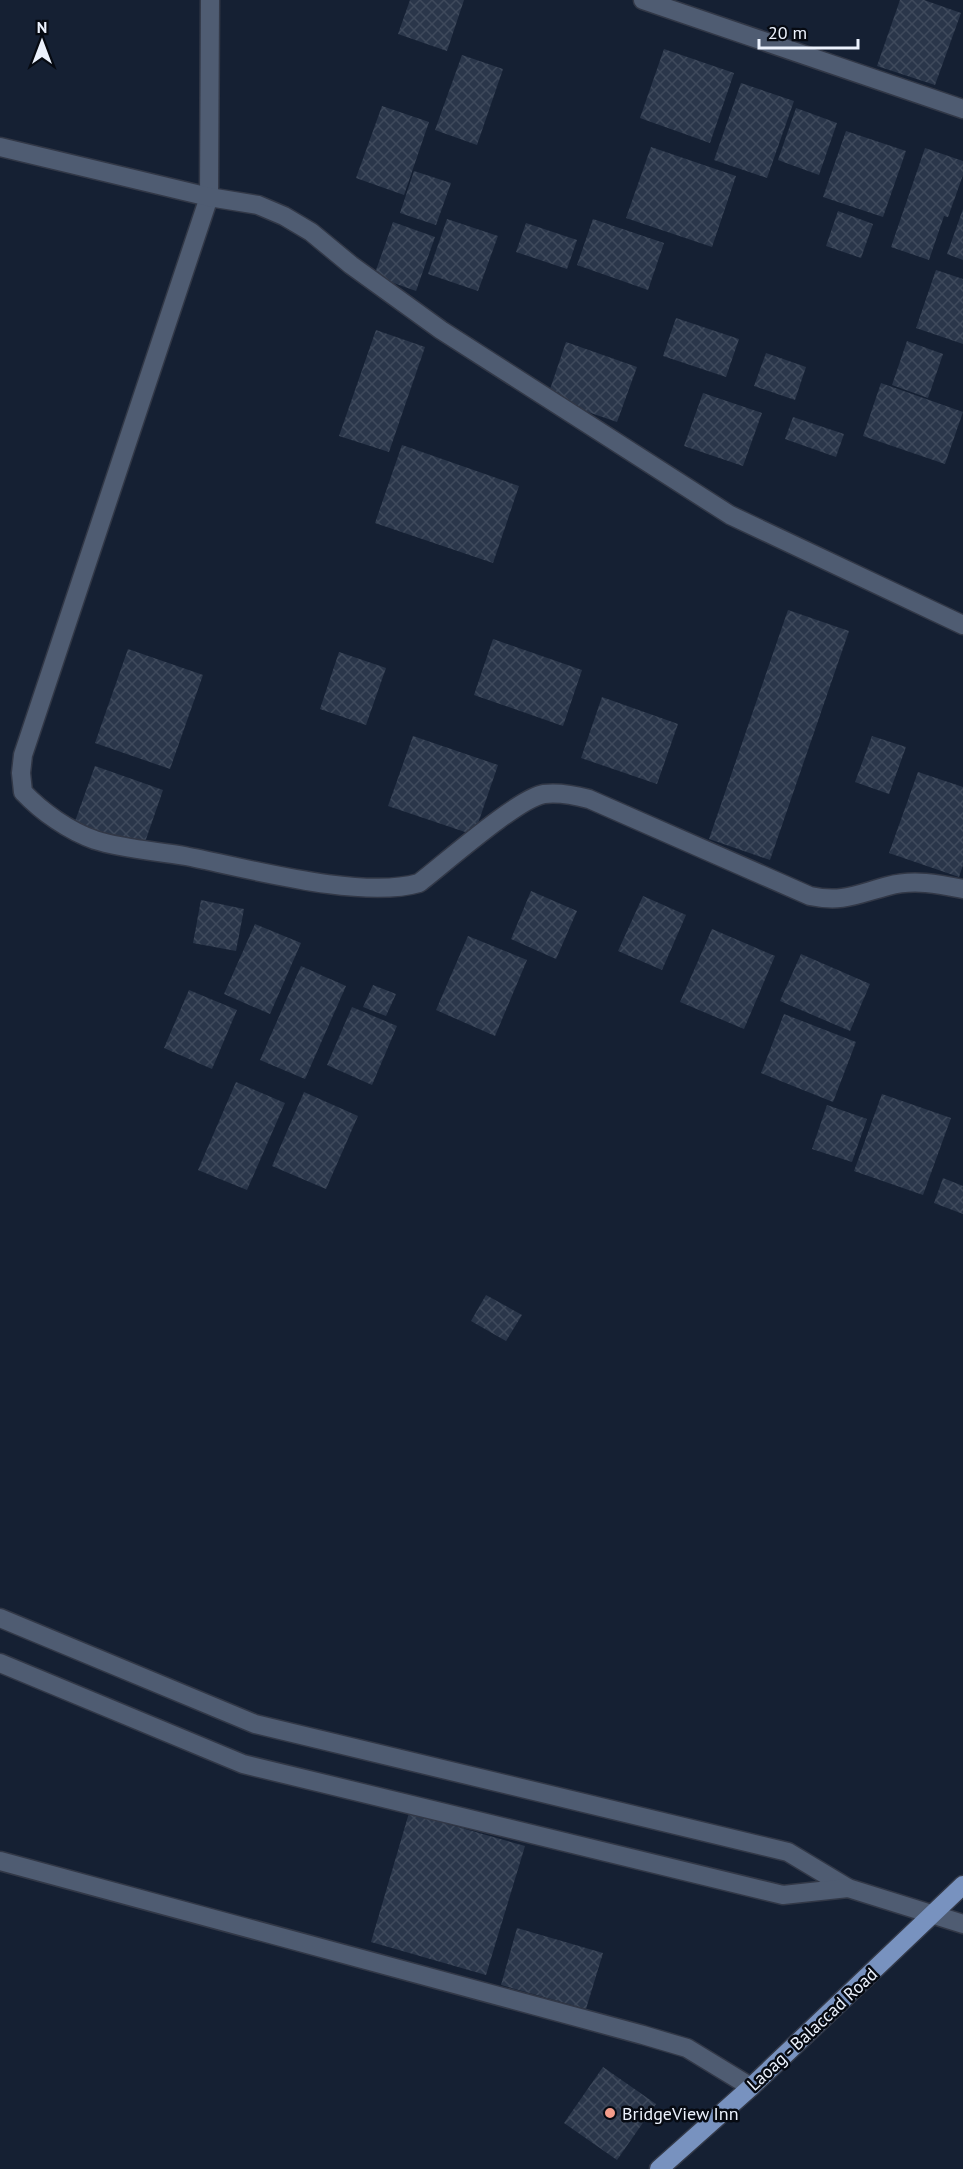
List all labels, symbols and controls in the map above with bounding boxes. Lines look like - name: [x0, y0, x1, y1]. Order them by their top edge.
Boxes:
- north arrow: [12, 12, 72, 72]
- scale bar: [759, 12, 858, 50]
- text: N: [37, 17, 47, 37]
- text: 20 m: [768, 21, 807, 44]
- street label: Laoag - Balaccad Road: [742, 1963, 882, 2095]
- place label: BridgeView Inn: [622, 2102, 738, 2125]
- marker: BridgeView Inn: [603, 2106, 617, 2120]

